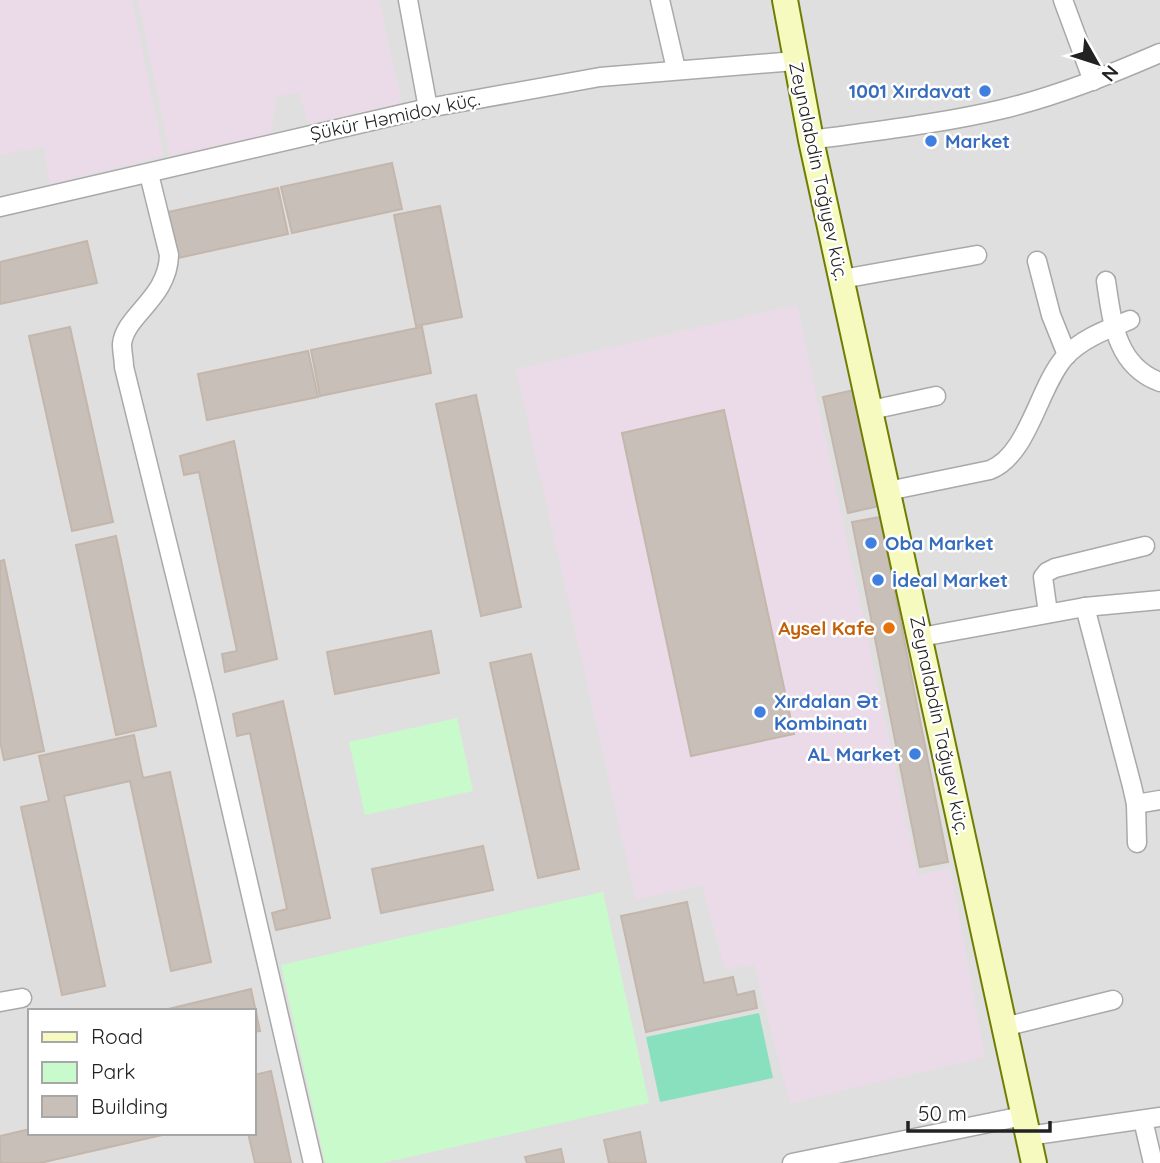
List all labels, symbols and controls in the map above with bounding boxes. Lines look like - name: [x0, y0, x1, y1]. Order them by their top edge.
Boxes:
- north arrow: [1062, 28, 1132, 98]
- street label: Zeynalabdin Tağıyev küç.: [784, 59, 854, 283]
- text: N: [1096, 61, 1124, 87]
- place label: 1001 Xırdavat: [849, 79, 971, 103]
- marker: 1001 Xırdavat: [977, 83, 993, 99]
- street label: Şükür Həmidov küç.: [308, 86, 482, 146]
- place label: Market: [945, 129, 1010, 153]
- marker: Market: [923, 133, 939, 149]
- place label: Oba Market: [885, 531, 994, 555]
- marker: Oba Market: [863, 535, 879, 551]
- place label: İdeal Market: [892, 568, 1008, 592]
- marker: İdeal Market: [870, 572, 886, 588]
- street label: Zeynalabdin Tağıyev küç.: [905, 613, 975, 837]
- place label: Aysel Kafe: [778, 616, 875, 640]
- marker: Aysel Kafe: [881, 620, 897, 636]
- place label: Xırdalan Ət Kombinatı: [774, 689, 879, 735]
- marker: Xırdalan Ət Kombinatı: [752, 704, 768, 720]
- place label: AL Market: [808, 742, 901, 766]
- marker: AL Market: [907, 746, 923, 762]
- legend: [28, 1009, 256, 1135]
- text: Road: [91, 1023, 143, 1049]
- text: Park: [91, 1058, 135, 1084]
- scale bar: [908, 1090, 1050, 1134]
- text: Building: [91, 1093, 168, 1119]
- text: 50 m: [918, 1100, 967, 1126]

